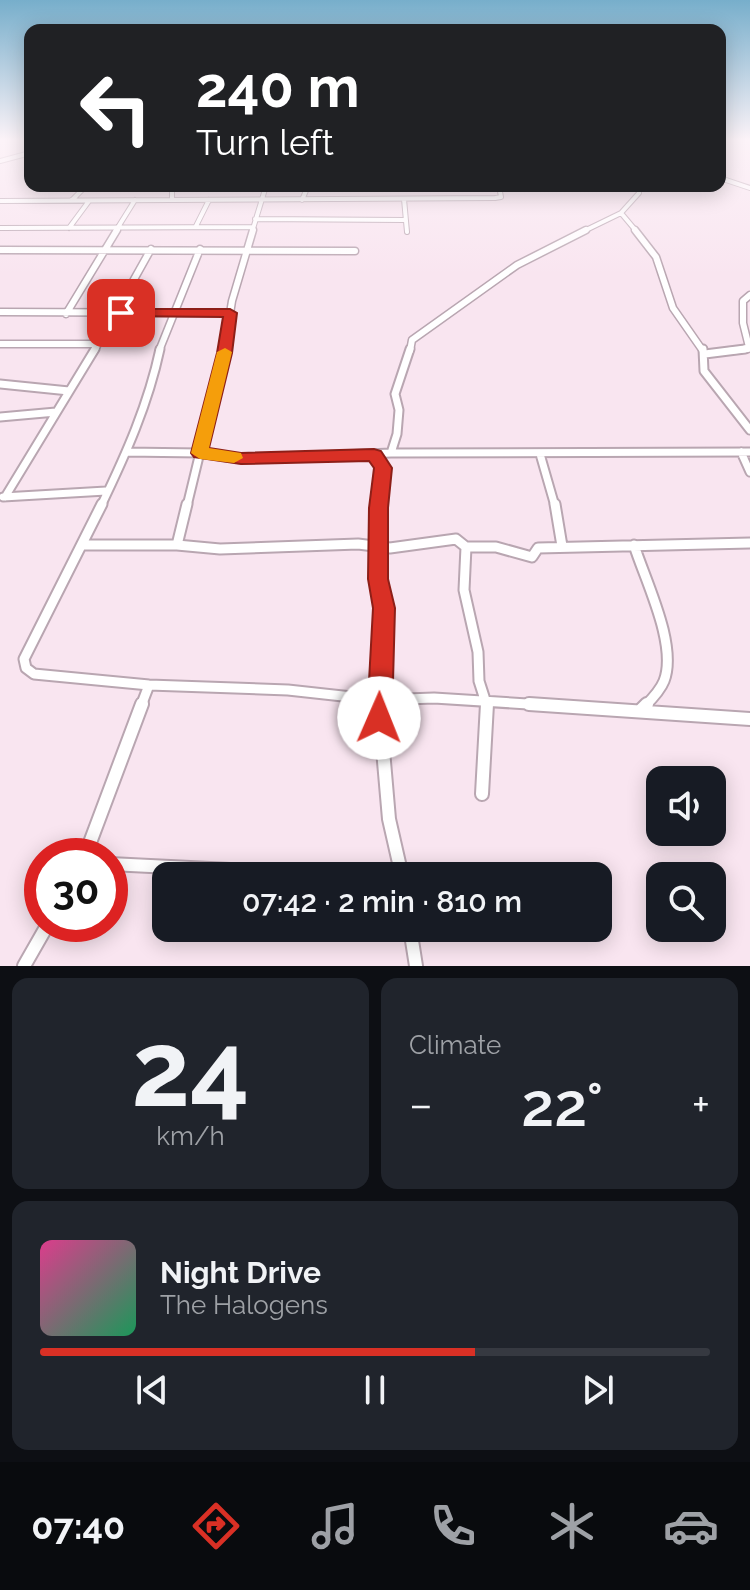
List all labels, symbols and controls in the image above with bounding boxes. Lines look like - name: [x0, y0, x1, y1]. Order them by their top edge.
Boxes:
- text: 240 m: [196, 54, 360, 120]
- icon: left: [64, 56, 168, 160]
- text: Turn left: [196, 121, 334, 163]
- pin: [87, 279, 155, 347]
- icon: arrive: [99, 291, 143, 335]
- position arrow: [337, 676, 421, 760]
- map controls: [646, 766, 726, 942]
- button: sound: [646, 766, 726, 846]
- speed limit sign: 30: [24, 838, 128, 942]
- button: search: [646, 862, 726, 942]
- text: 07:42 · 2 min · 810 m: [242, 884, 522, 919]
- text: 24: [131, 1008, 250, 1130]
- text: Climate: [409, 1030, 501, 1060]
- text: 22°: [521, 1070, 603, 1140]
- text: −: [409, 1079, 433, 1130]
- text: +: [692, 1079, 710, 1130]
- text: km/h: [156, 1121, 225, 1151]
- text: Night Drive: [160, 1255, 321, 1290]
- text: The Halogens: [160, 1290, 328, 1320]
- icon: previous: [130, 1368, 174, 1412]
- icon: pause: [353, 1368, 397, 1412]
- icon: next: [576, 1368, 620, 1412]
- icon: directions: [188, 1498, 244, 1554]
- icon: music: [307, 1498, 363, 1554]
- icon: phone: [425, 1498, 481, 1554]
- icon: climate: [544, 1498, 600, 1554]
- icon: car: [663, 1498, 719, 1554]
- text: 07:40: [31, 1505, 125, 1547]

